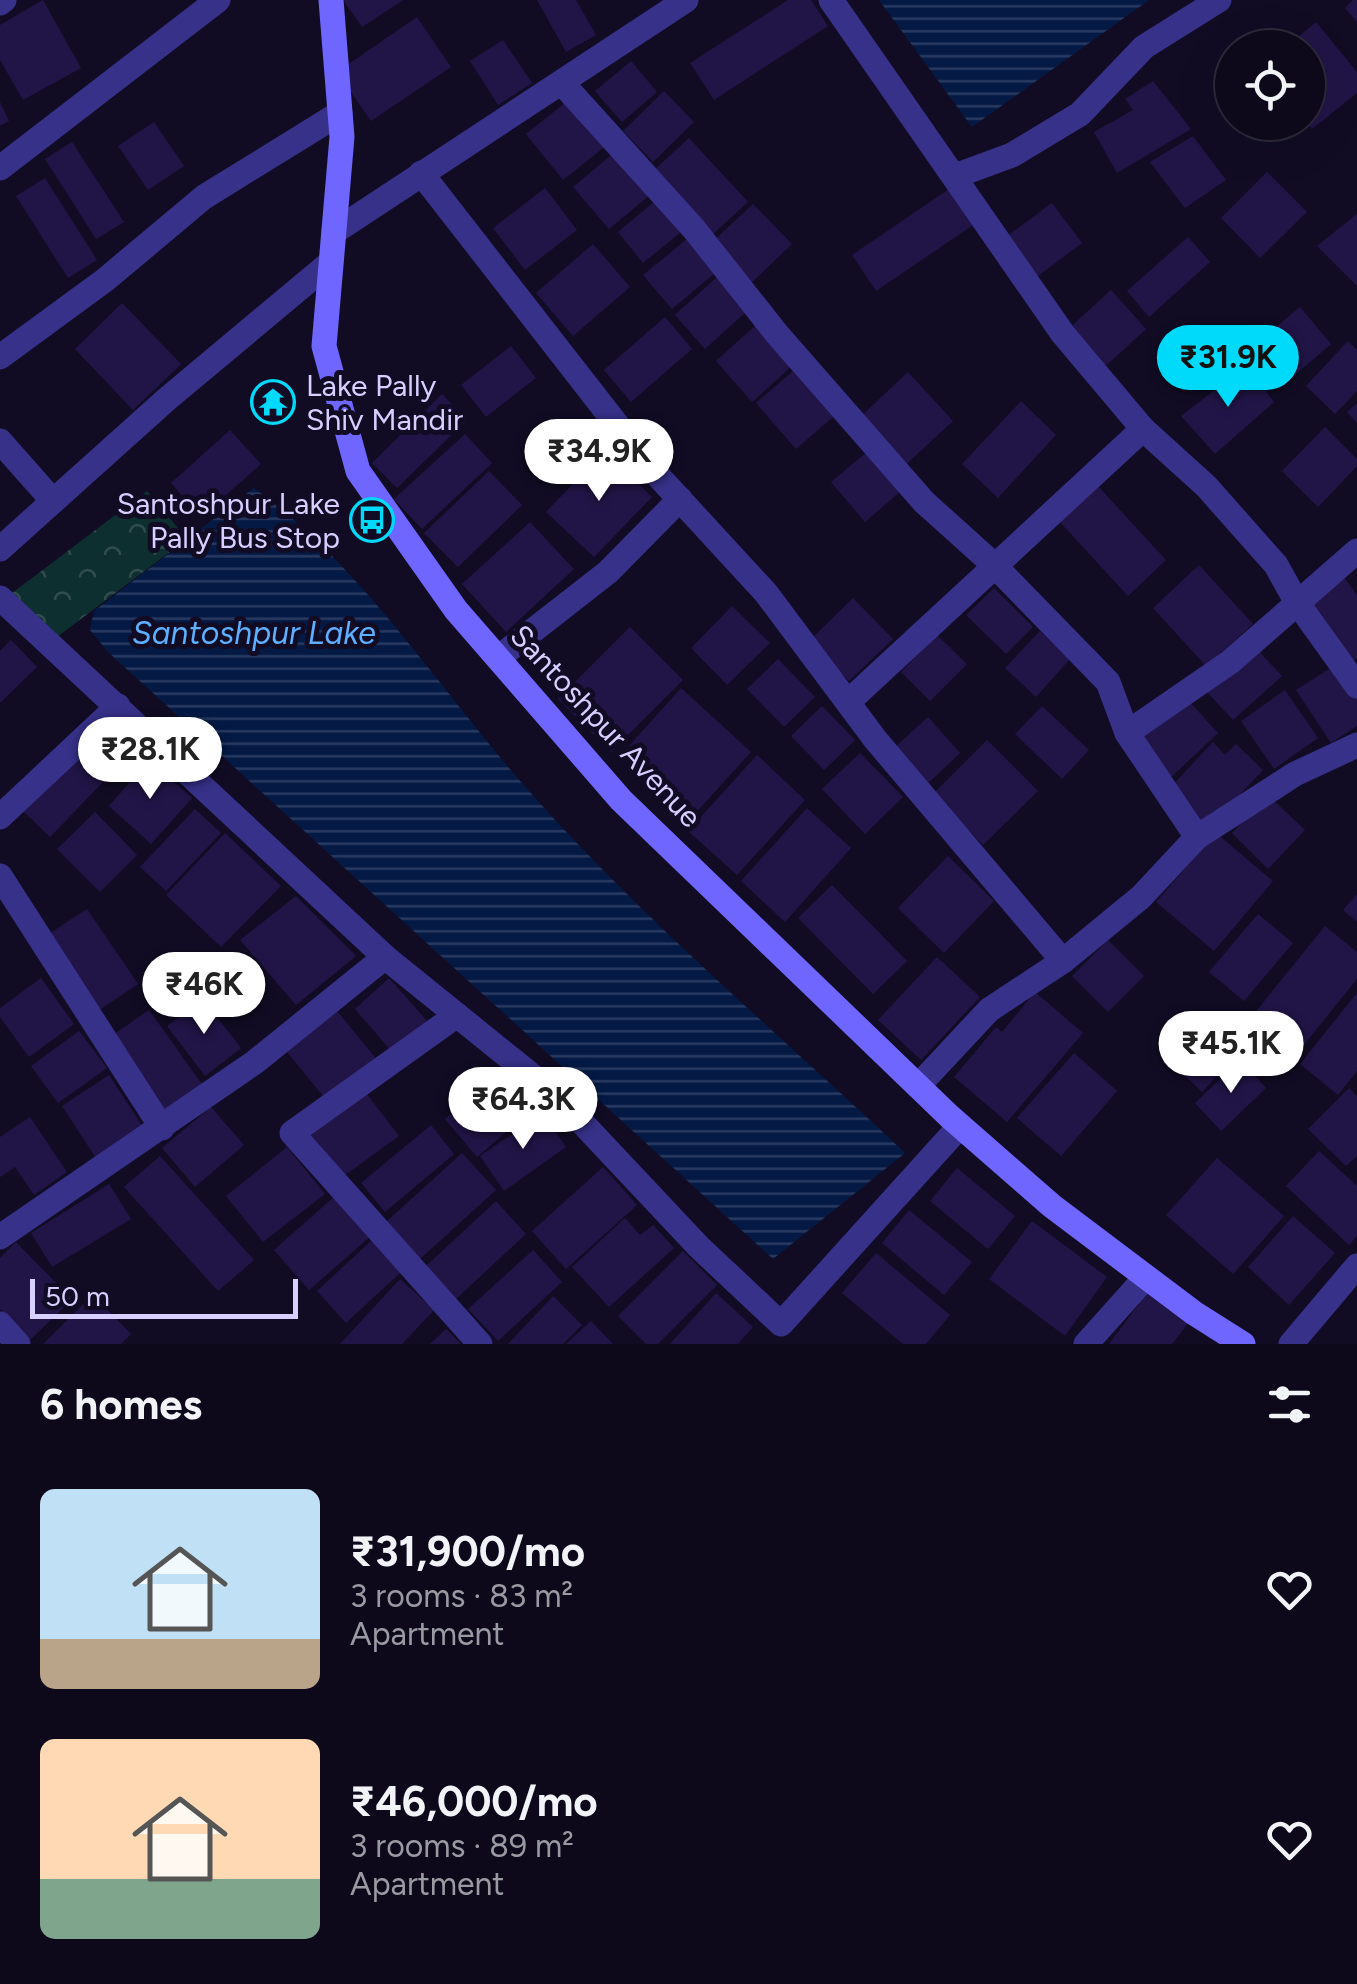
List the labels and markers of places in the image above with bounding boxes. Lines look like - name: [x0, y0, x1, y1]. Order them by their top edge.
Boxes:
- pin: ₹31.9K: [1147, 325, 1309, 410]
- place label: Lake Pally Shiv Mandir: [306, 367, 463, 438]
- temple icon: Lake Pally Shiv Mandir: [250, 379, 296, 425]
- pin: ₹34.9K: [518, 419, 680, 504]
- place label: Santoshpur Lake Pally Bus Stop: [117, 485, 340, 556]
- bus stop icon: Santoshpur Lake Pally Bus Stop: [349, 497, 395, 543]
- pin: ₹28.1K: [69, 717, 231, 802]
- pin: ₹46K: [145, 952, 263, 1037]
- pin: ₹45.1K: [1150, 1011, 1312, 1096]
- pin: ₹64.3K: [442, 1067, 604, 1152]

